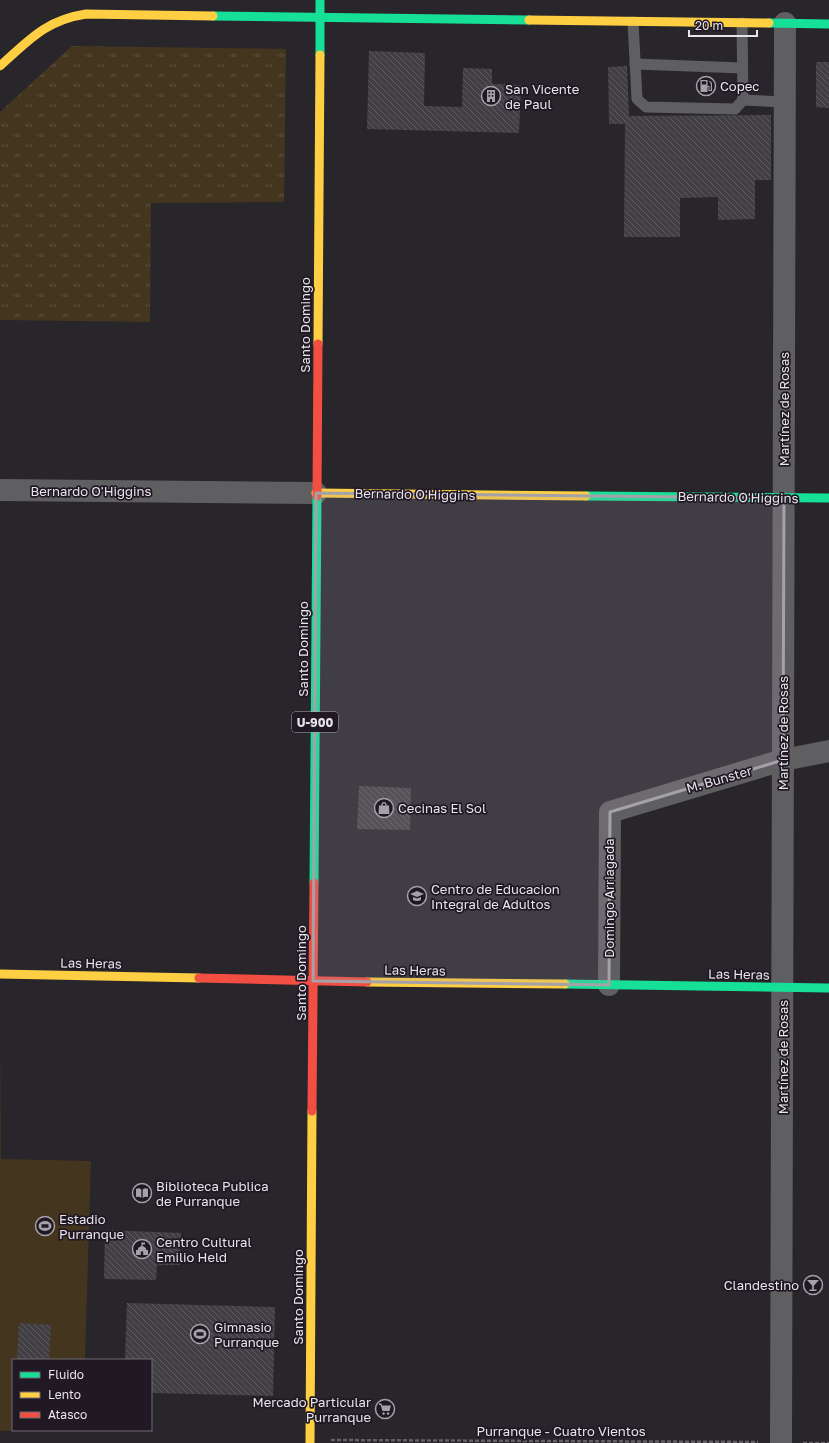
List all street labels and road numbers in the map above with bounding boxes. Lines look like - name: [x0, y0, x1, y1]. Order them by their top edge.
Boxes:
- street label: Santo Domingo: [297, 277, 313, 373]
- street label: Martínez de Rosas: [776, 352, 792, 466]
- street label: Bernardo O'Higgins: [31, 483, 152, 499]
- street label: Bernardo O'Higgins: [354, 485, 476, 503]
- street label: Bernardo O'Higgins: [677, 488, 799, 506]
- street label: Santo Domingo: [295, 601, 311, 697]
- street label: Martínez de Rosas: [775, 676, 791, 790]
- road number: U-900: [292, 712, 338, 732]
- street label: M. Bunster: [684, 762, 754, 796]
- street label: Domingo Arriagada: [601, 838, 617, 958]
- street label: Santo Domingo: [293, 925, 309, 1021]
- street label: Las Heras: [60, 954, 122, 972]
- street label: Las Heras: [384, 961, 446, 979]
- street label: Las Heras: [708, 965, 770, 983]
- street label: Martínez de Rosas: [775, 1000, 791, 1114]
- street label: Santo Domingo: [290, 1249, 306, 1345]
- street label: Purranque - Cuatro Vientos: [476, 1423, 646, 1439]

